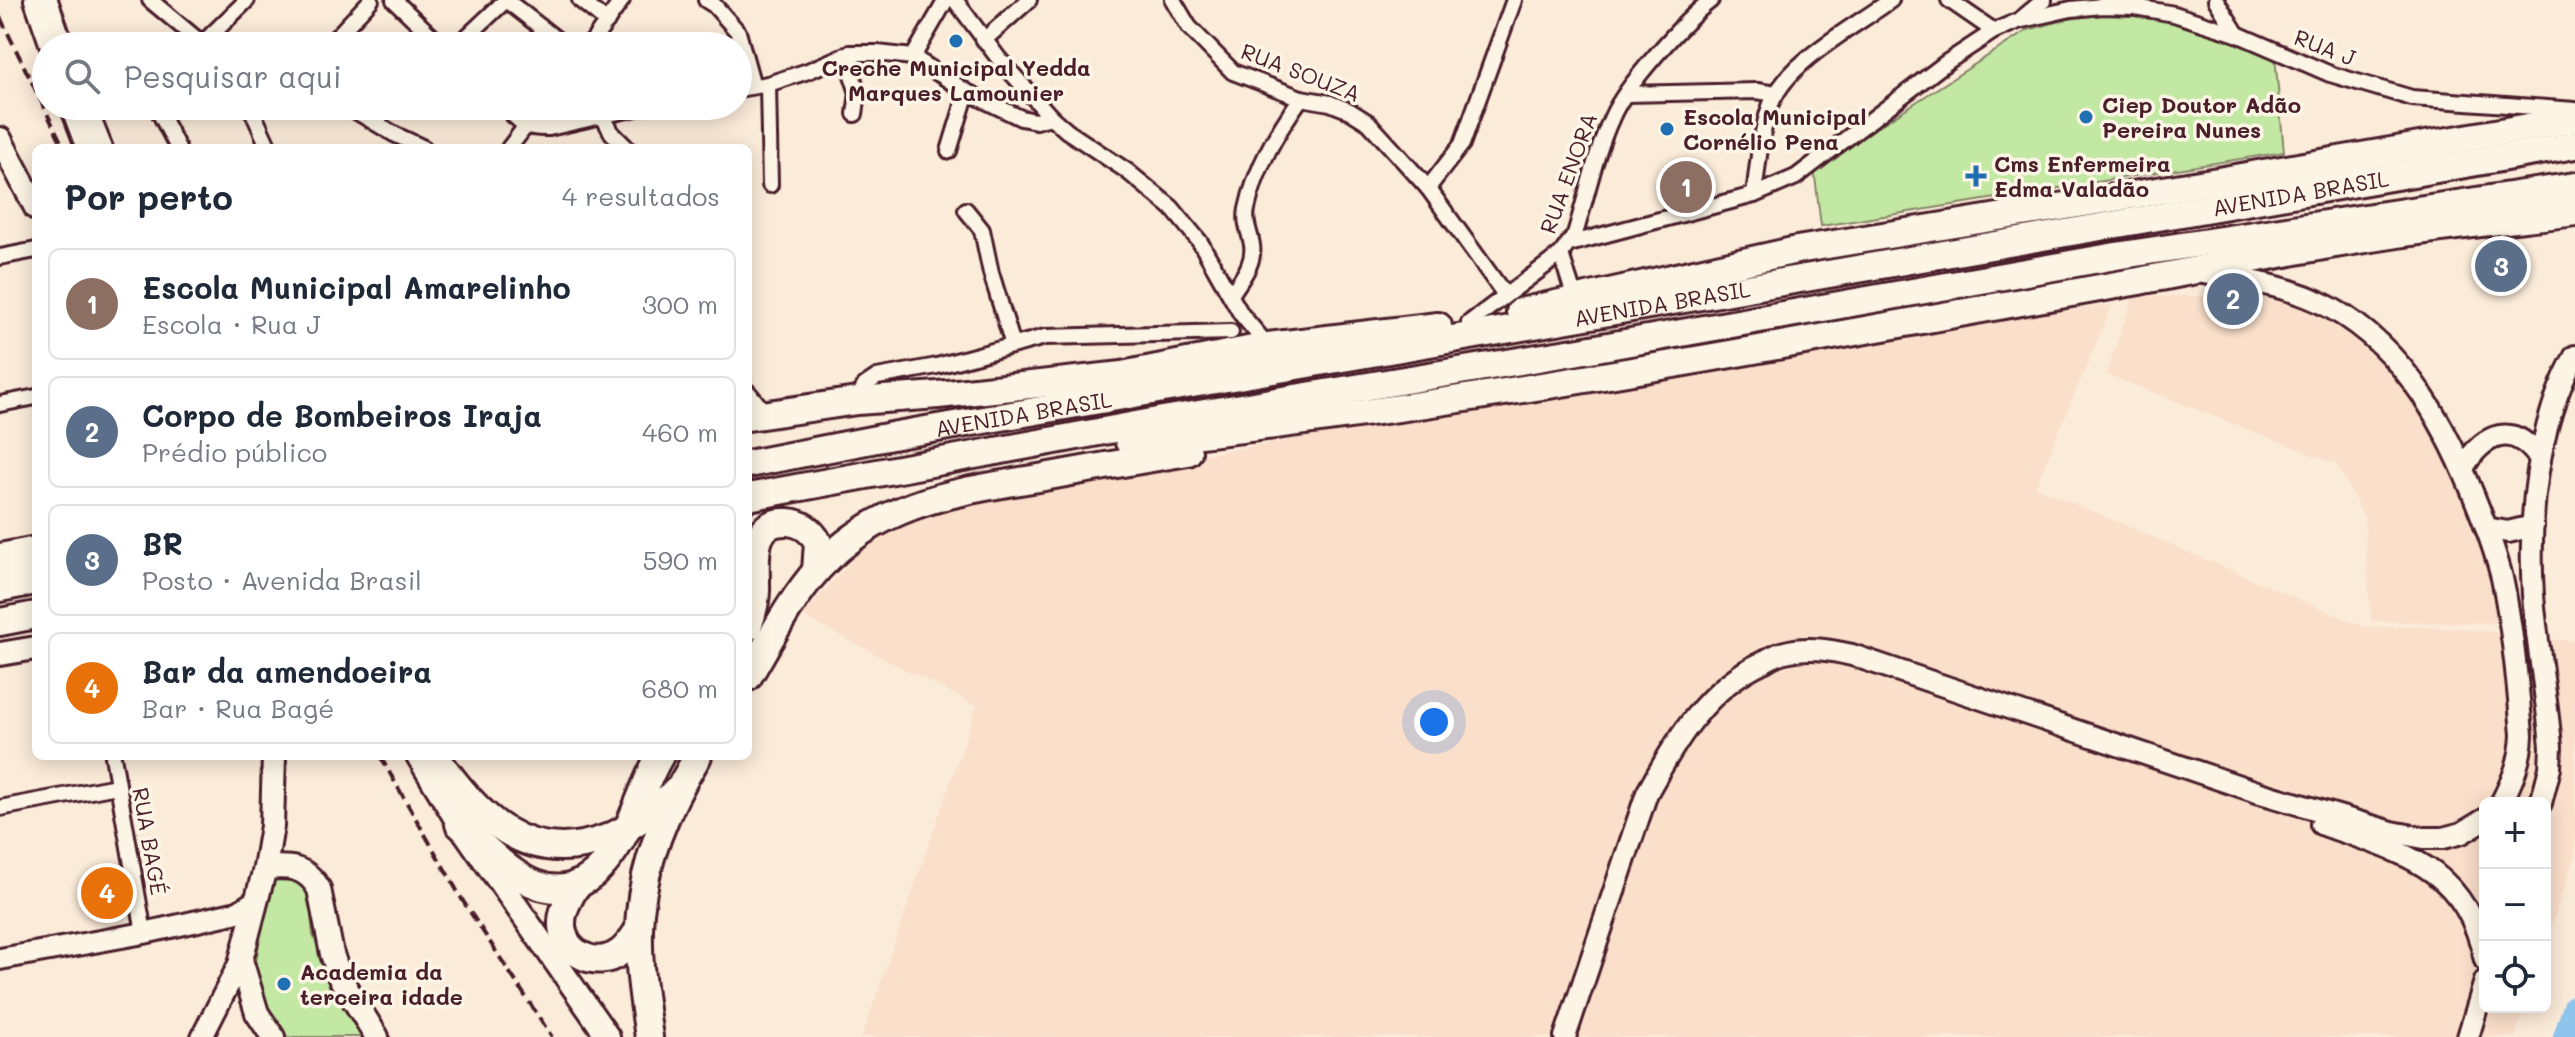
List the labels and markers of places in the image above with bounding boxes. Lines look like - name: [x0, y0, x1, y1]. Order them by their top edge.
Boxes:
- marker: Creche Municipal Yedda Marques Lamounier: [947, 32, 965, 50]
- place label: Creche Municipal Yedda Marques Lamounier: [821, 53, 1091, 107]
- place label: Ciep Doutor Adão Pereira Nunes: [2102, 90, 2301, 144]
- place label: Escola Municipal Cornélio Pena: [1683, 102, 1866, 156]
- marker: Ciep Doutor Adão Pereira Nunes: [2077, 108, 2095, 126]
- marker: Escola Municipal Cornélio Pena: [1658, 120, 1676, 138]
- place label: Cms Enfermeira Edma Valadão: [1994, 149, 2171, 203]
- pin: 1: [1660, 157, 1712, 217]
- marker: Cms Enfermeira Edma Valadão: [1965, 165, 1987, 187]
- pin: 3: [2475, 236, 2527, 296]
- pin: 2: [2207, 269, 2259, 329]
- pin: 4: [81, 863, 133, 923]
- place label: Academia da terceira idade: [300, 957, 463, 1011]
- marker: Academia da terceira idade: [275, 975, 293, 993]

